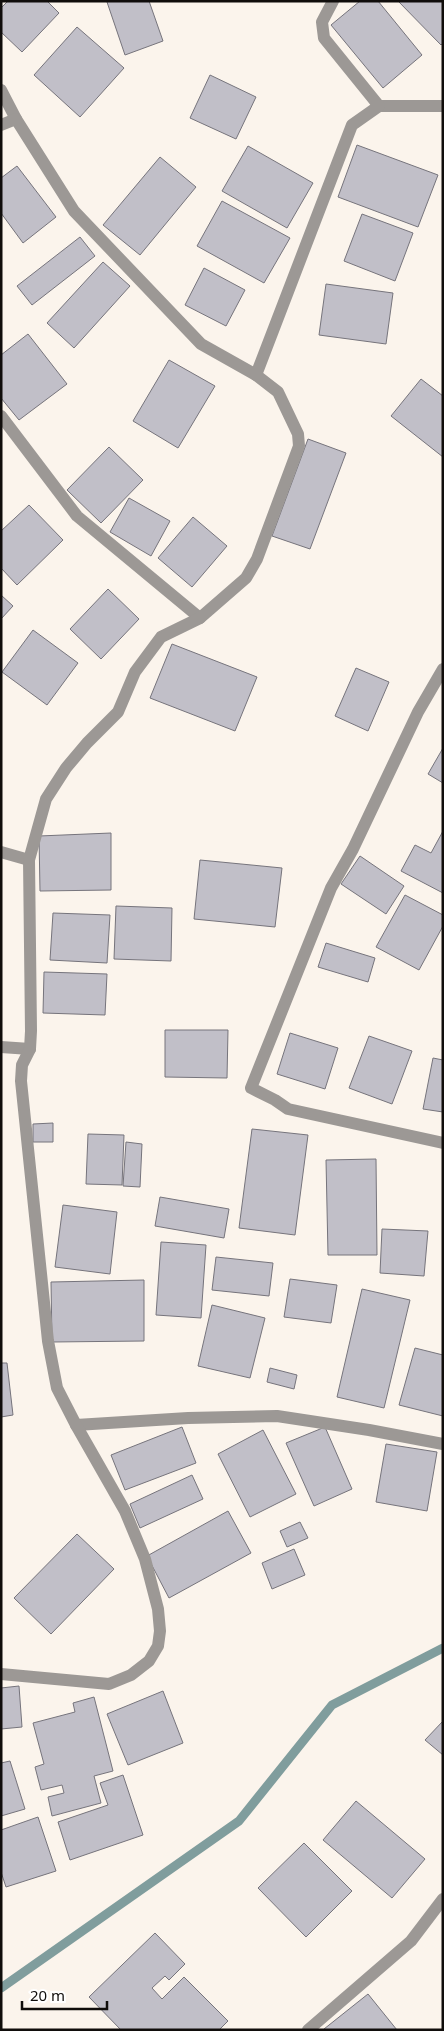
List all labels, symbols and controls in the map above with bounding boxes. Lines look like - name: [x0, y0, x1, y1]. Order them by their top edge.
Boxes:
- scale bar: [22, 1978, 108, 2010]
- text: 20 m: [30, 1985, 65, 2005]

